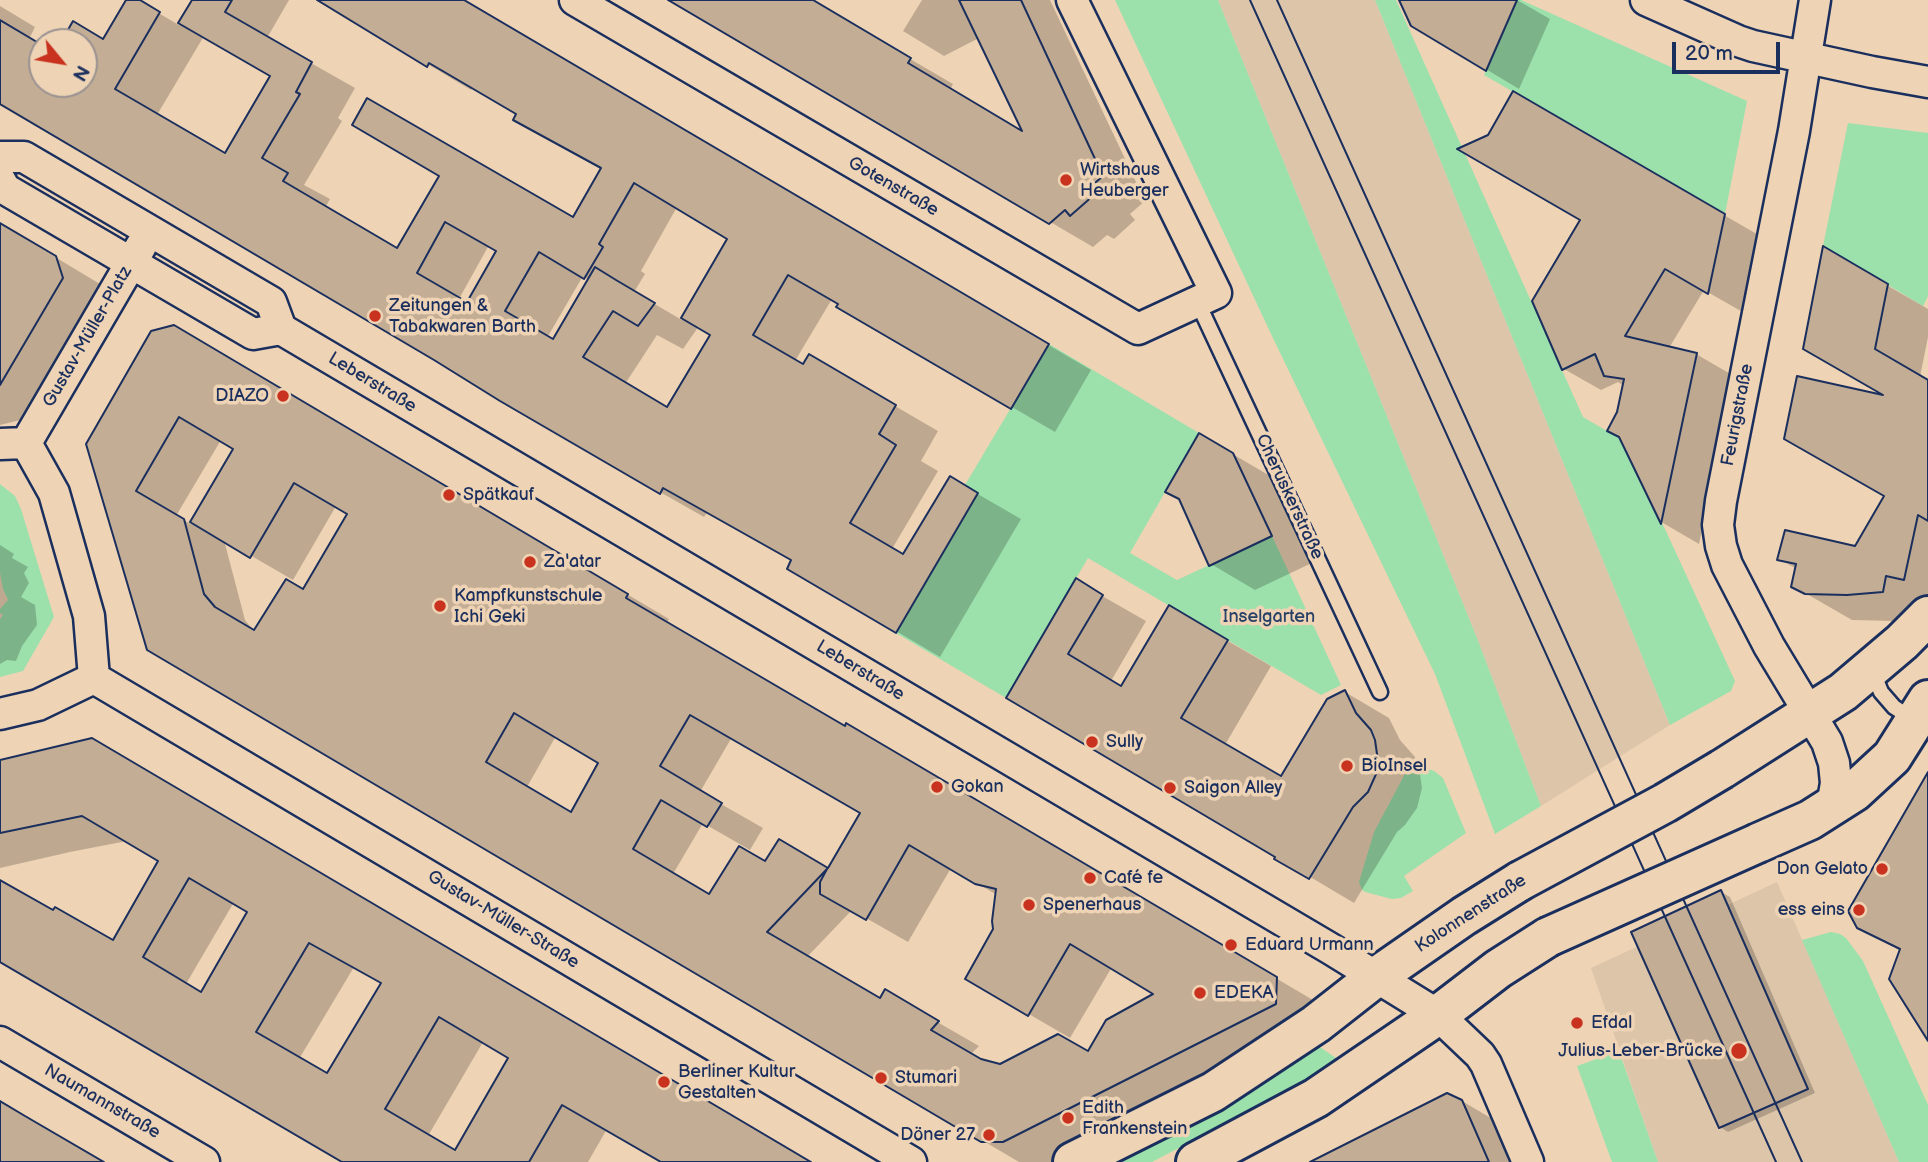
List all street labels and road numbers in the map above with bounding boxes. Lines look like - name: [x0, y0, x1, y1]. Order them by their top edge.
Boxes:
- street label: Gotenstraße: [844, 152, 942, 222]
- street label: Gustav-Müller-Platz: [39, 263, 137, 411]
- street label: Leberstraße: [324, 348, 420, 418]
- street label: Feurigstraße: [1718, 362, 1758, 468]
- street label: Cheruskerstraße: [1250, 431, 1328, 563]
- street label: Leberstraße: [812, 636, 908, 706]
- street label: Gustav-Müller-Straße: [423, 866, 583, 974]
- street label: Kolonnenstraße: [1411, 870, 1531, 958]
- street label: Naumannstraße: [40, 1060, 164, 1144]

